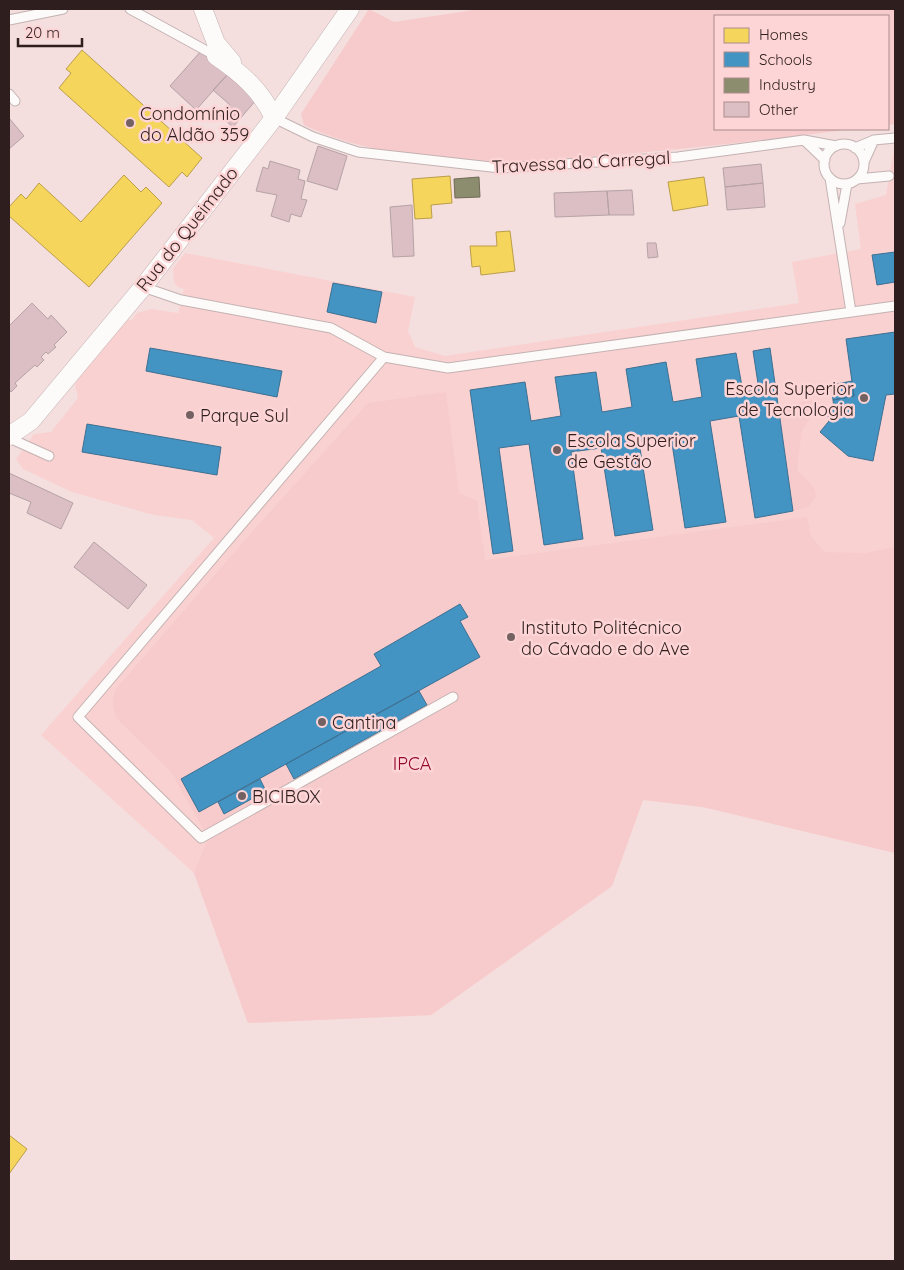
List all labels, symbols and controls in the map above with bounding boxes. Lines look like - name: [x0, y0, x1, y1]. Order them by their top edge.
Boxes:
- scale bar: [18, 15, 81, 47]
- legend: [714, 15, 889, 130]
- text: 20 m: [25, 23, 60, 42]
- text: Homes: [759, 25, 808, 44]
- text: Schools: [759, 50, 812, 69]
- text: Industry: [759, 75, 816, 94]
- text: Other: [759, 100, 799, 119]
- place label: Condomínio do Aldão 359: [140, 102, 249, 146]
- marker: Condomínio do Aldão 359: [124, 117, 136, 129]
- street label: Travessa do Carregal: [491, 146, 671, 178]
- street label: Rua do Queimado: [131, 162, 243, 296]
- place label: Escola Superior de Tecnologia: [725, 377, 854, 421]
- marker: Escola Superior de Tecnologia: [858, 392, 870, 404]
- place label: Parque Sul: [200, 404, 289, 427]
- marker: Parque Sul: [184, 409, 196, 421]
- place label: Escola Superior de Gestão: [567, 429, 696, 473]
- marker: Escola Superior de Gestão: [551, 444, 563, 456]
- place label: Instituto Politécnico do Cávado e do Ave: [521, 616, 690, 660]
- marker: Instituto Politécnico do Cávado e do Ave: [505, 631, 517, 643]
- place label: Cantina: [332, 711, 396, 734]
- marker: Cantina: [316, 716, 328, 728]
- park label: IPCA: [393, 752, 432, 775]
- place label: BICIBOX: [252, 785, 320, 808]
- marker: BICIBOX: [236, 790, 248, 802]

